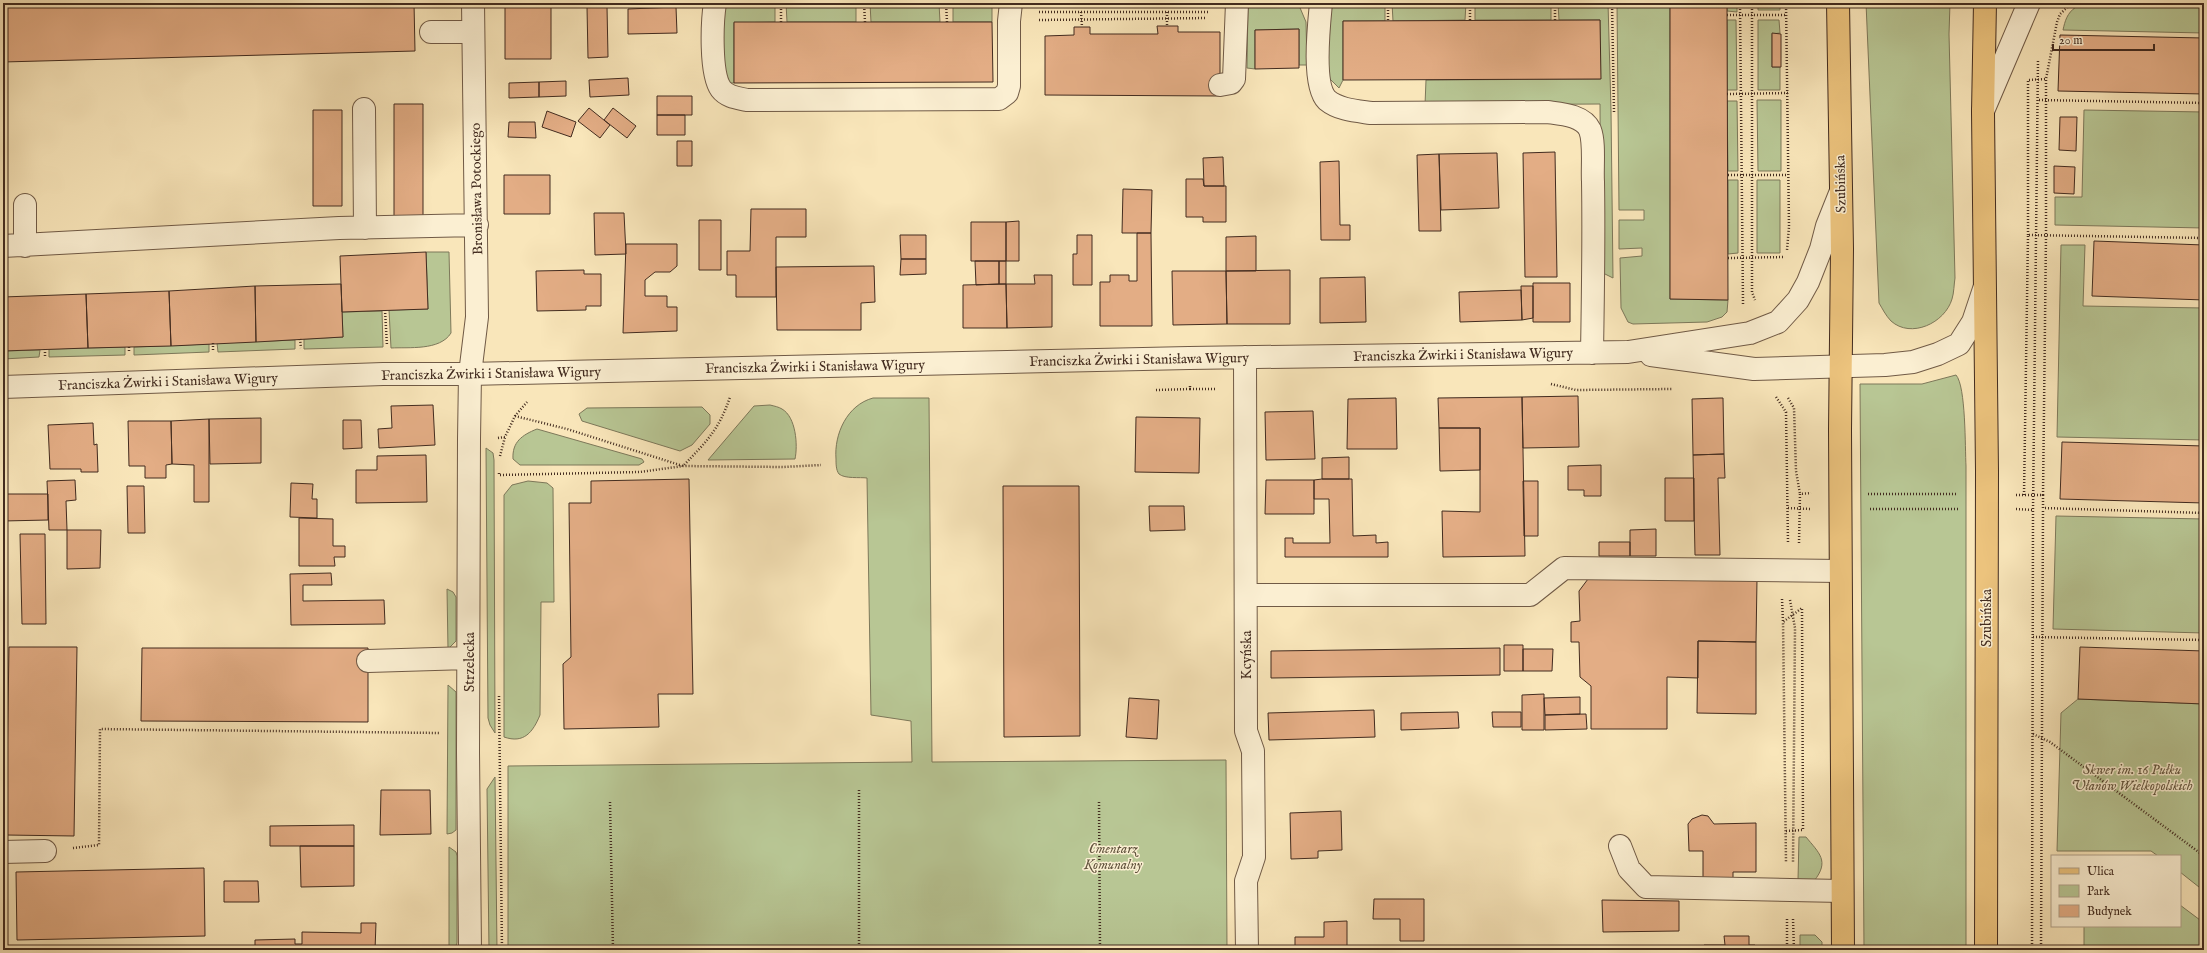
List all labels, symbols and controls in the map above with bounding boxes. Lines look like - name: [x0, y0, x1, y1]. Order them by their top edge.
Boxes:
- scale bar: [2053, 26, 2154, 52]
- text: 20 m: [2059, 33, 2082, 48]
- street label: Bronisława Potockiego: [467, 122, 487, 255]
- street label: Szubińska: [1831, 154, 1851, 213]
- street label: Franciszka Żwirki i Stanisława Wigury: [1353, 344, 1573, 366]
- street label: Franciszka Żwirki i Stanisława Wigury: [1029, 349, 1249, 371]
- street label: Franciszka Żwirki i Stanisława Wigury: [705, 356, 925, 378]
- street label: Franciszka Żwirki i Stanisława Wigury: [381, 363, 601, 385]
- street label: Franciszka Żwirki i Stanisława Wigury: [58, 369, 278, 395]
- street label: Szubińska: [1978, 588, 1996, 647]
- street label: Kcyńska: [1238, 630, 1256, 679]
- street label: Strzelecka: [461, 631, 479, 692]
- park label: Skwer im. 16 Pułku Ułanów Wielkopolskich: [2071, 761, 2193, 795]
- park label: Cmentarz Komunalny: [1083, 840, 1143, 874]
- legend: [2051, 855, 2181, 927]
- text: Ulica: [2087, 864, 2115, 879]
- text: Park: [2087, 884, 2110, 899]
- text: Budynek: [2087, 904, 2132, 919]

